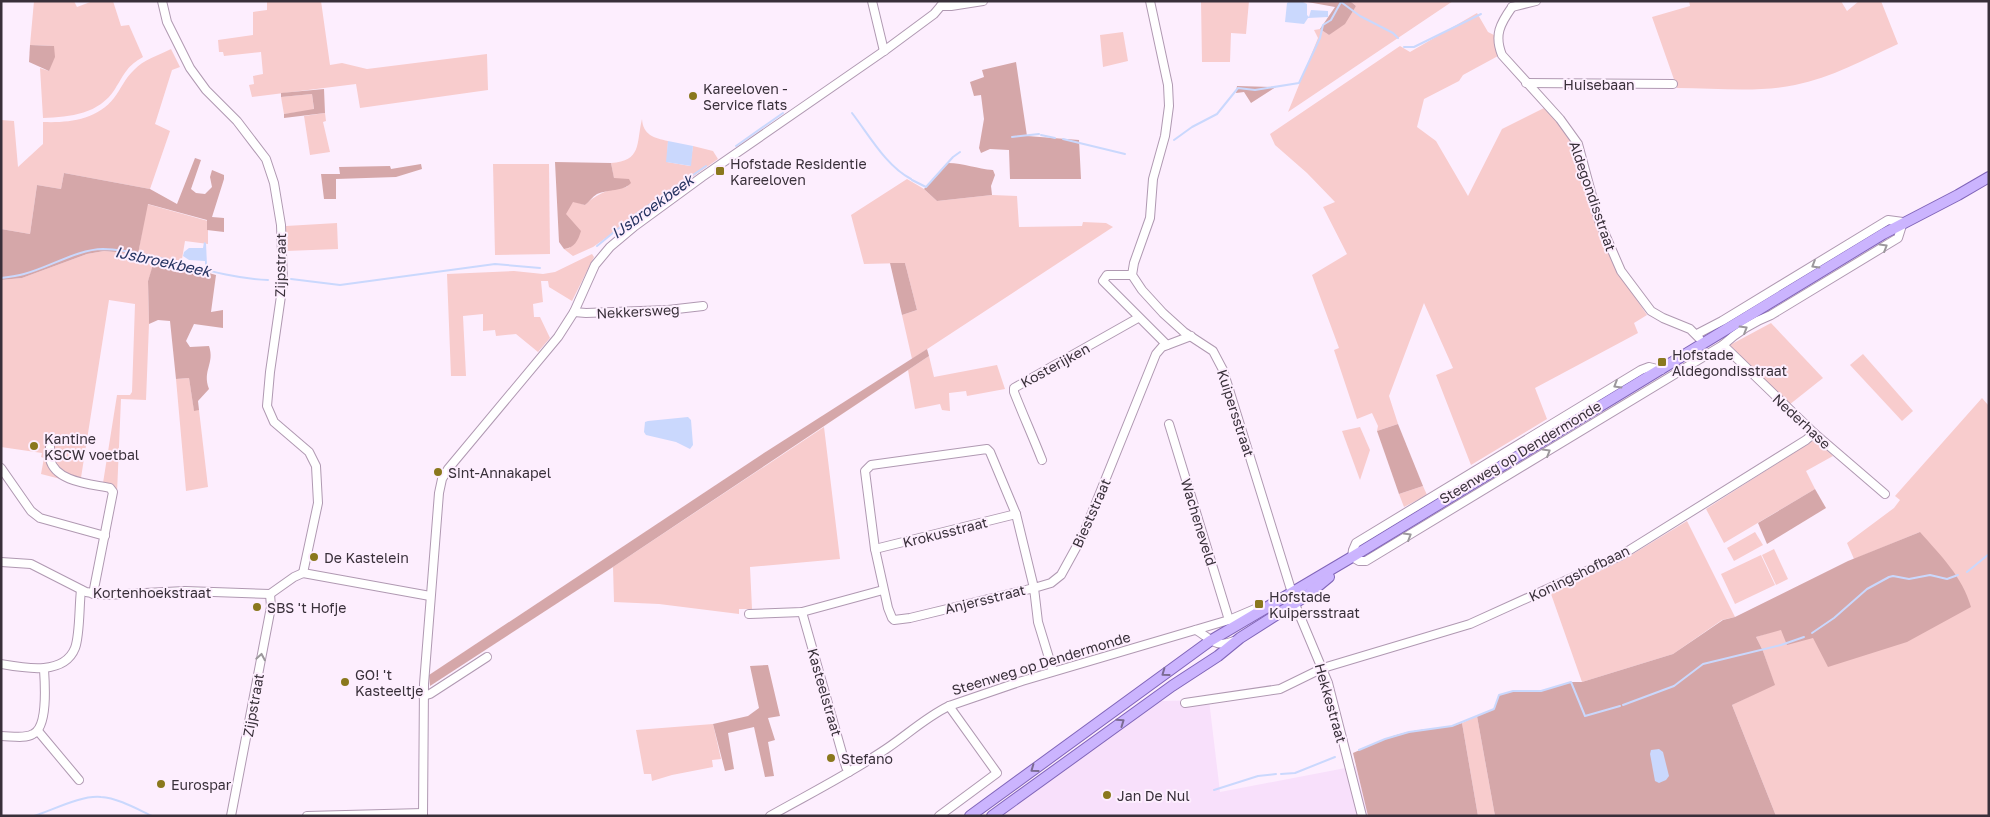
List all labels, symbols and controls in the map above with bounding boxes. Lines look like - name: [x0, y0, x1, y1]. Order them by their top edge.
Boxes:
- street label: Huisebaan: [1563, 76, 1635, 93]
- place label: Kareeloven - Service flats: [703, 80, 788, 113]
- marker: Kareeloven - Service flats: [687, 90, 699, 102]
- street label: Aldegondisstraat: [1566, 139, 1620, 253]
- place label: Hofstade Residentie Kareeloven: [730, 155, 867, 188]
- marker: Hofstade Residentie Kareeloven: [714, 165, 726, 177]
- water label: IJsbroekbeek: [607, 169, 698, 242]
- street label: Zijpstraat: [271, 233, 289, 297]
- water label: IJsbroekbeek: [114, 242, 214, 280]
- one-way arrow: [1879, 243, 1888, 253]
- one-way arrow: [1811, 258, 1820, 268]
- street label: Nekkersweg: [596, 300, 680, 322]
- one-way arrow: [1739, 325, 1748, 335]
- street label: Kosterijken: [1018, 339, 1092, 391]
- place label: Hofstade Aldegondisstraat: [1672, 346, 1787, 379]
- marker: Hofstade Aldegondisstraat: [1656, 356, 1668, 368]
- street label: Kuipersstraat: [1214, 367, 1258, 459]
- one-way arrow: [1614, 378, 1623, 388]
- street label: Nederhase: [1770, 390, 1834, 452]
- street label: Steenweg op Dendermonde: [1436, 397, 1604, 507]
- place label: Kantine KSCW voetbal: [44, 430, 139, 463]
- marker: Kantine KSCW voetbal: [28, 440, 40, 452]
- one-way arrow: [1542, 449, 1551, 458]
- place label: Sint-Annakapel: [448, 464, 551, 481]
- marker: Sint-Annakapel: [432, 466, 444, 478]
- street label: Bieststraat: [1068, 476, 1114, 550]
- street label: Wacheneveld: [1178, 476, 1220, 568]
- street label: Krokusstraat: [901, 513, 989, 551]
- one-way arrow: [1403, 533, 1412, 543]
- street label: Koningshofbaan: [1526, 541, 1632, 605]
- place label: De Kastelein: [324, 549, 409, 566]
- marker: De Kastelein: [308, 551, 320, 563]
- street label: Anjersstraat: [943, 581, 1027, 617]
- street label: Kortenhoekstraat: [93, 584, 211, 601]
- place label: Hofstade Kuipersstraat: [1269, 588, 1360, 621]
- marker: Hofstade Kuipersstraat: [1253, 598, 1265, 610]
- place label: SBS 't Hofje: [267, 599, 346, 616]
- marker: SBS 't Hofje: [251, 601, 263, 613]
- street label: Steenweg op Dendermonde: [950, 628, 1132, 698]
- street label: Kasteelstraat: [804, 646, 846, 738]
- one-way arrow: [256, 653, 266, 661]
- street label: Hekkestraat: [1312, 661, 1350, 745]
- place label: GO! 't Kasteeltje: [355, 666, 423, 699]
- one-way arrow: [1161, 667, 1171, 676]
- street label: Zijpstraat: [239, 672, 267, 738]
- marker: GO! 't Kasteeltje: [339, 676, 351, 688]
- one-way arrow: [1115, 719, 1125, 728]
- place label: Stefano: [841, 750, 893, 767]
- marker: Stefano: [825, 752, 837, 764]
- one-way arrow: [1030, 763, 1040, 772]
- place label: Eurospar: [171, 776, 232, 793]
- marker: Eurospar: [155, 778, 167, 790]
- place label: Jan De Nul: [1117, 787, 1190, 804]
- marker: Jan De Nul: [1101, 789, 1113, 801]

